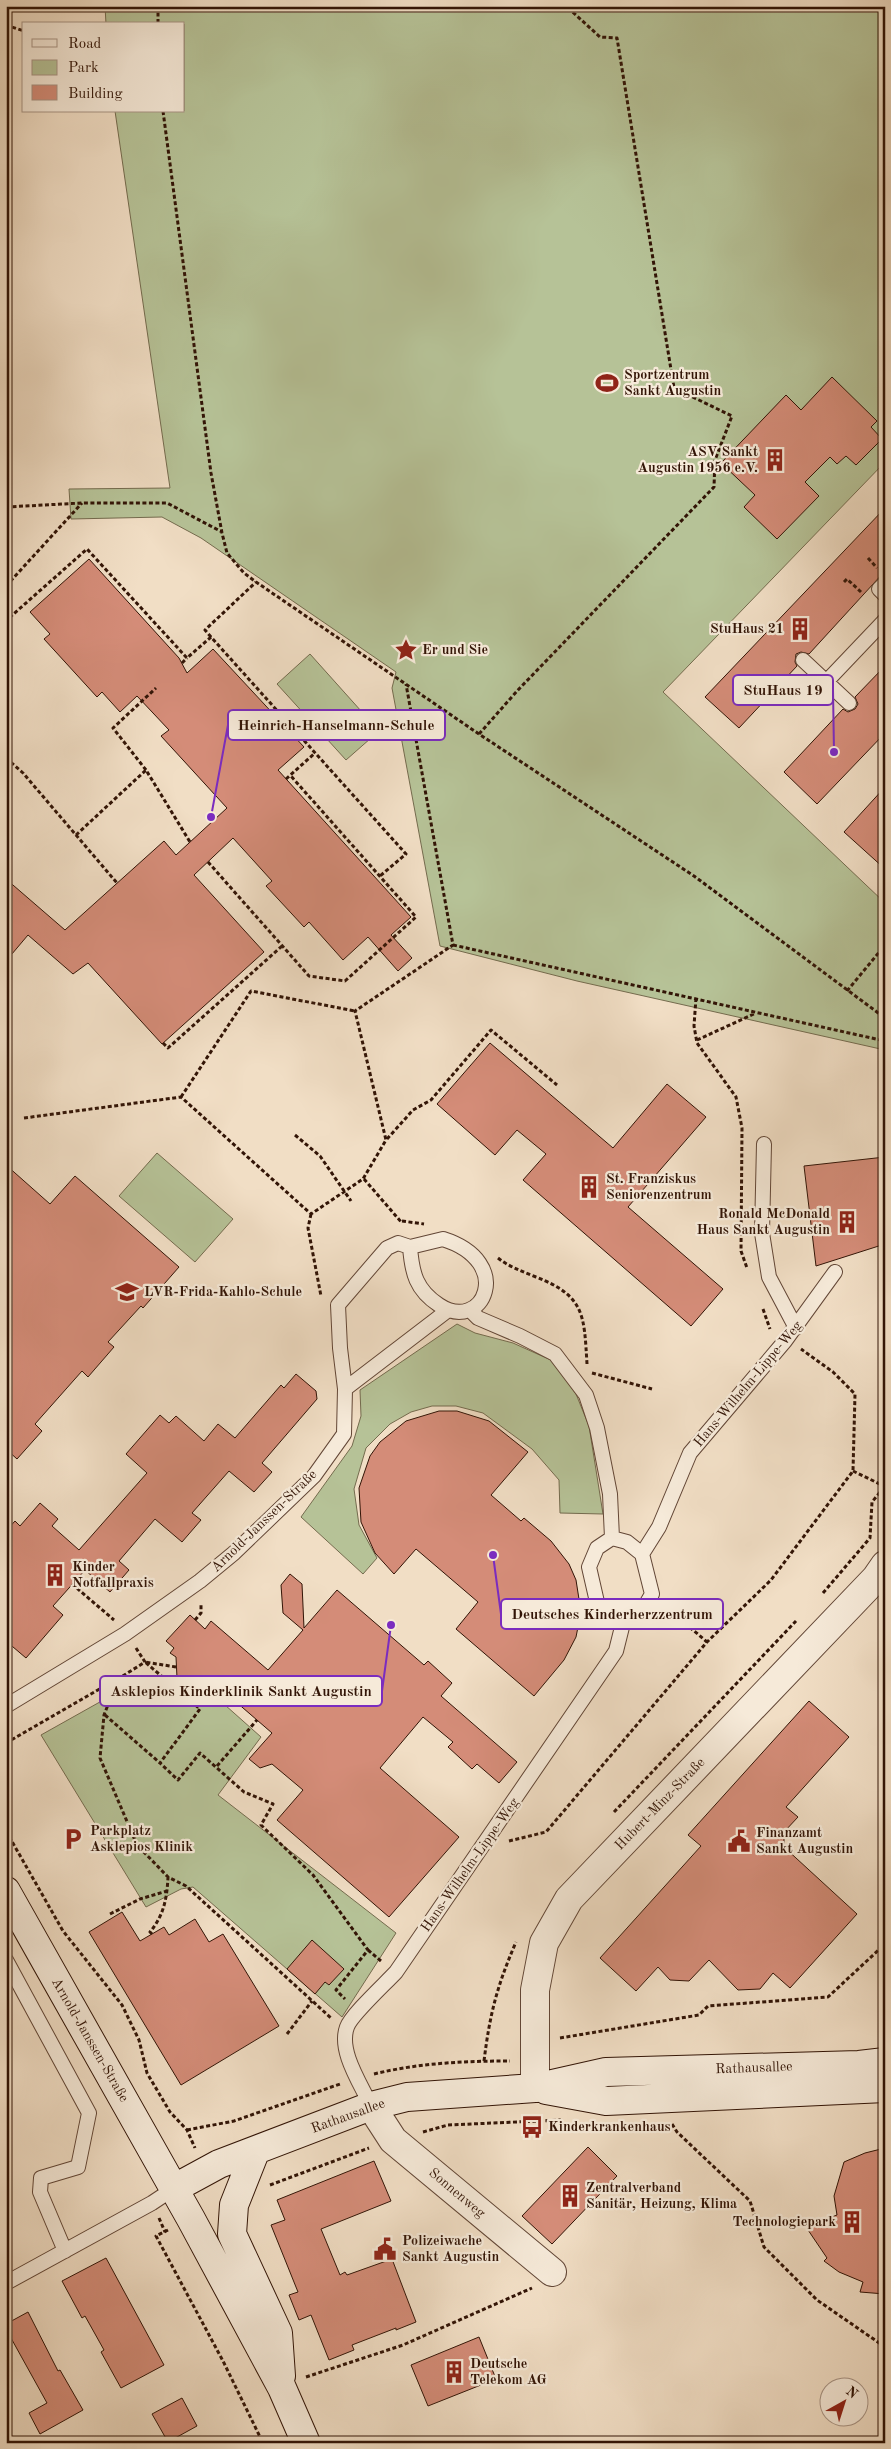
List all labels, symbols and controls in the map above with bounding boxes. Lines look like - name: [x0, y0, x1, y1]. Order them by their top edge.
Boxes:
- legend: [22, 22, 185, 112]
- text: Road: [68, 37, 102, 52]
- text: Park: [68, 61, 99, 76]
- text: Building: [68, 87, 123, 102]
- place label: Sportzentrum Sankt Augustin: [624, 368, 721, 398]
- sports icon: Sportzentrum Sankt Augustin: [594, 370, 620, 396]
- place label: ASV Sankt Augustin 1956 e.V.: [637, 445, 758, 475]
- building icon: ASV Sankt Augustin 1956 e.V.: [762, 447, 788, 473]
- building icon: StuHaus 21: [787, 616, 813, 642]
- place label: StuHaus 21: [710, 622, 784, 636]
- place icon: Er und Sie: [393, 637, 419, 663]
- place label: Er und Sie: [422, 643, 488, 657]
- callout: StuHaus 19: [733, 675, 833, 705]
- text: StuHaus 19: [743, 684, 823, 699]
- callout: Heinrich-Hanselmann-Schule: [228, 710, 445, 740]
- text: Heinrich-Hanselmann-Schule: [237, 719, 435, 734]
- place label: St. Franziskus Seniorenzentrum: [606, 1172, 712, 1202]
- building icon: St. Franziskus Seniorenzentrum: [576, 1174, 602, 1200]
- place label: Ronald McDonald Haus Sankt Augustin: [697, 1207, 830, 1237]
- building icon: Ronald McDonald Haus Sankt Augustin: [834, 1209, 860, 1235]
- school or university icon: LVR-Frida-Kahlo-Schule: [114, 1279, 140, 1305]
- place label: LVR-Frida-Kahlo-Schule: [144, 1285, 302, 1299]
- street label: Hans-Wilhelm-Lippe-Weg: [691, 1318, 805, 1450]
- street label: Arnold-Janssen-Straße: [209, 1467, 319, 1575]
- place label: Kinder Notfallpraxis: [72, 1560, 154, 1590]
- building icon: Kinder Notfallpraxis: [42, 1562, 68, 1588]
- callout: Deutsches Kinderherzzentrum: [501, 1599, 723, 1629]
- text: Deutsches Kinderherzzentrum: [511, 1608, 713, 1623]
- callout: Asklepios Kinderklinik Sankt Augustin: [100, 1676, 382, 1706]
- text: Asklepios Kinderklinik Sankt Augustin: [110, 1685, 372, 1700]
- street label: Hubert-Minz-Straße: [612, 1755, 708, 1853]
- street label: Hans-Wilhelm-Lippe-Weg: [418, 1795, 522, 1934]
- place label: Parkplatz Asklepios Klinik: [90, 1824, 193, 1854]
- parking icon: Parkplatz Asklepios Klinik: [60, 1826, 86, 1852]
- place label: Finanzamt Sankt Augustin: [756, 1826, 853, 1856]
- public building icon: Finanzamt Sankt Augustin: [726, 1828, 752, 1854]
- street label: Arnold-Janssen-Straße: [49, 1976, 131, 2104]
- street label: Rathausallee: [715, 2060, 793, 2076]
- street label: Rathausallee: [309, 2096, 387, 2136]
- bus stop icon: Kinderkrankenhaus: [519, 2114, 545, 2140]
- place label: Kinderkrankenhaus: [548, 2120, 671, 2134]
- street label: Sonnenweg: [426, 2165, 488, 2221]
- place label: Zentralverband Sanitär, Heizung, Klima: [586, 2181, 737, 2211]
- building icon: Zentralverband Sanitär, Heizung, Klima: [557, 2183, 583, 2209]
- building icon: Technologiepark: [839, 2209, 865, 2235]
- place label: Technologiepark: [733, 2215, 836, 2229]
- place label: Polizeiwache Sankt Augustin: [402, 2234, 499, 2264]
- public building icon: Polizeiwache Sankt Augustin: [372, 2236, 398, 2262]
- place label: Deutsche Telekom AG: [470, 2357, 547, 2387]
- building icon: Deutsche Telekom AG: [441, 2359, 467, 2385]
- north arrow: [818, 2376, 868, 2426]
- text: N: [843, 2384, 860, 2402]

